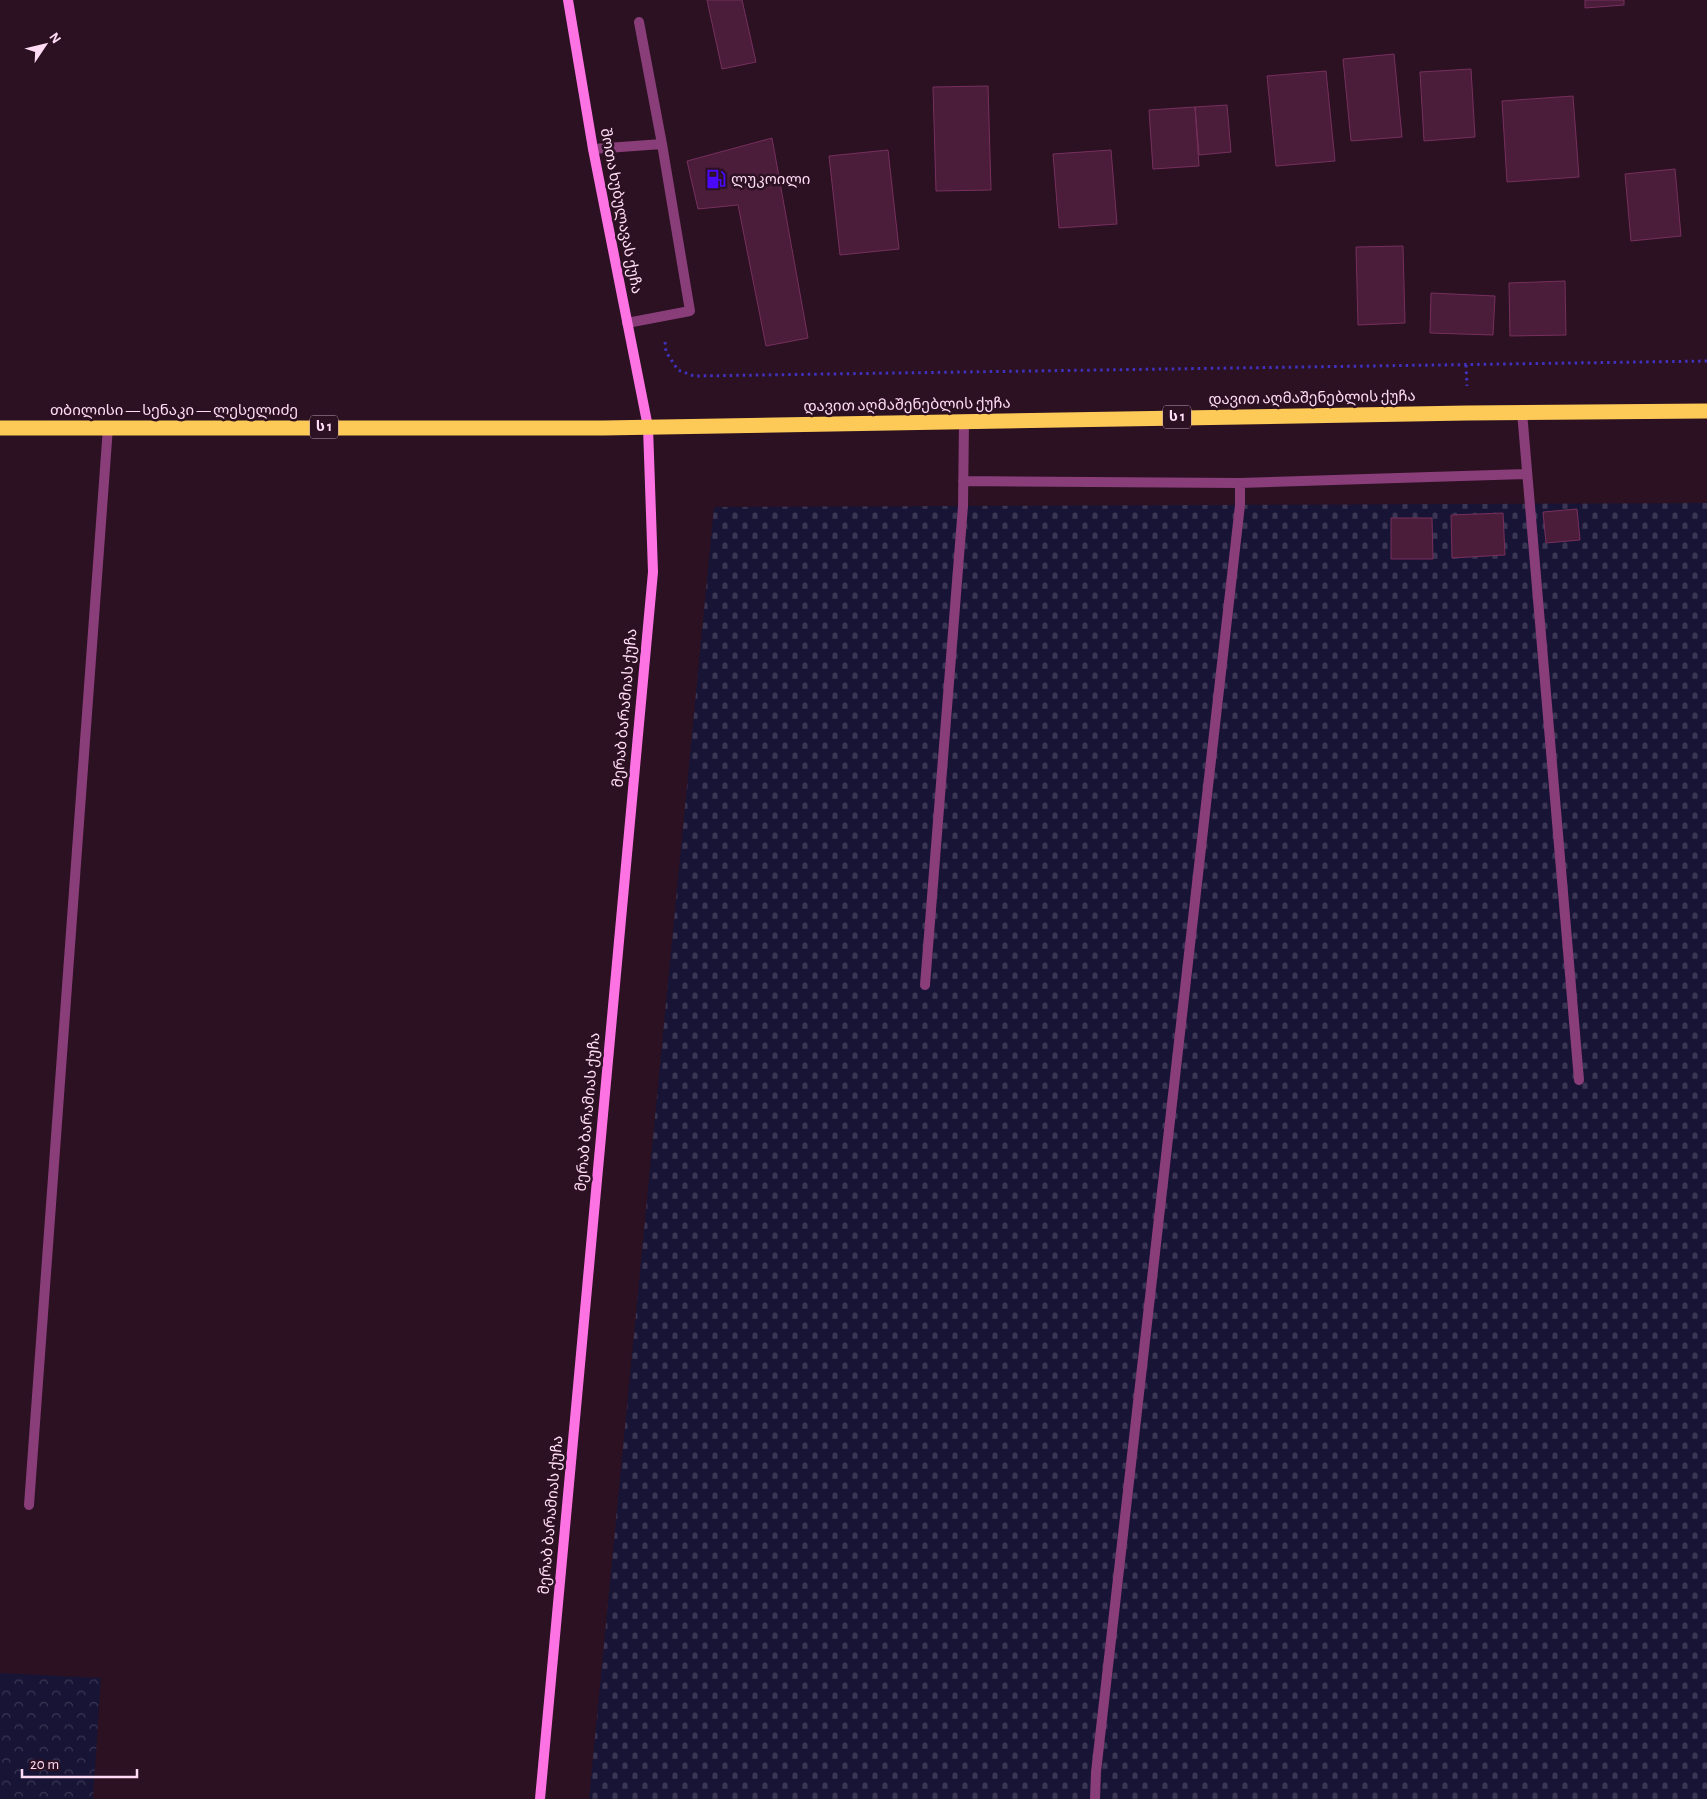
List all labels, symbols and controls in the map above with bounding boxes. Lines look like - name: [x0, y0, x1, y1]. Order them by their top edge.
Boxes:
- north arrow: [20, 20, 70, 70]
- text: N: [46, 30, 63, 46]
- street label: შოთა ხუბულავას ქუჩა: [597, 127, 644, 295]
- fuel station icon: ლუკოილი: [705, 168, 727, 190]
- place label: ლუკოილი: [731, 172, 810, 188]
- street label: დავით აღმაშენებლის ქუჩა: [1208, 389, 1416, 408]
- street label: დავით აღმაშენებლის ქუჩა: [803, 396, 1011, 415]
- street label: თბილისი — სენაკი — ლესელიძე: [50, 403, 298, 419]
- road number: ს 1: [1163, 406, 1191, 428]
- road number: ს 1: [310, 416, 338, 438]
- street label: მერაბ ბარამიას ქუჩა: [611, 628, 640, 788]
- street label: მერაბ ბარამიას ქუჩა: [574, 1032, 603, 1192]
- street label: მერაბ ბარამიას ქუჩა: [537, 1435, 566, 1595]
- scale bar: [22, 1746, 138, 1778]
- text: 20 m: [30, 1757, 59, 1772]

